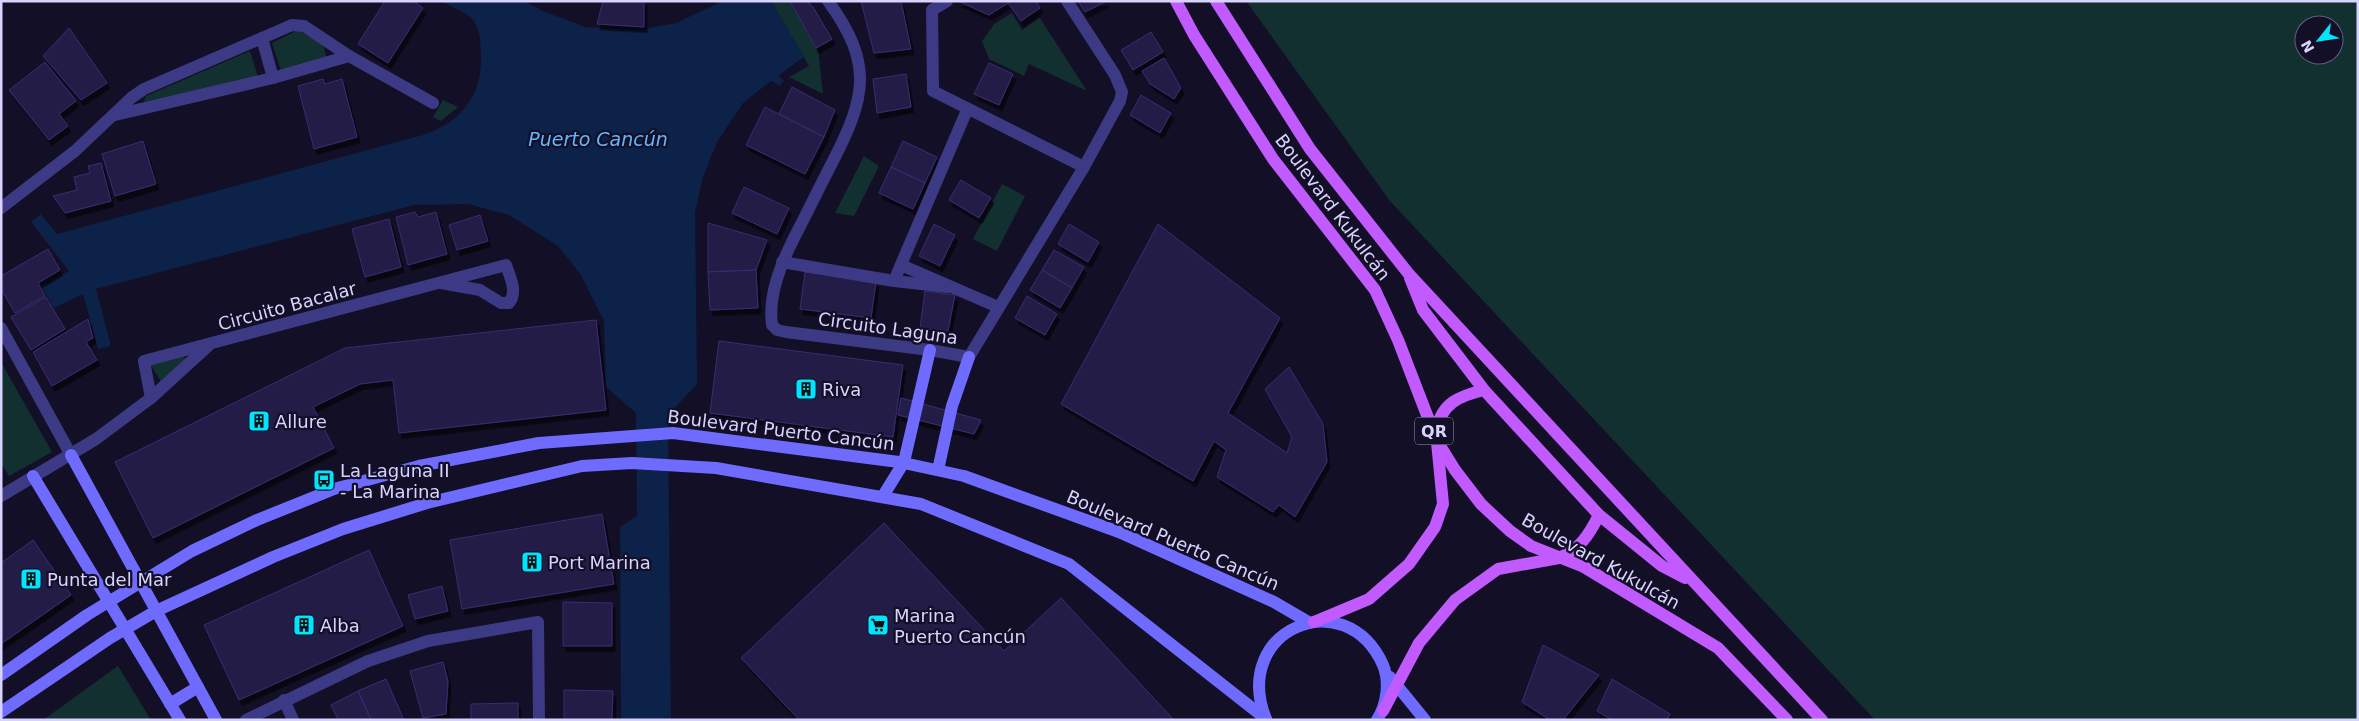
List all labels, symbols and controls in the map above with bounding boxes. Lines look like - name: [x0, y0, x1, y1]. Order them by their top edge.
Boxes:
- north arrow: [2294, 15, 2344, 65]
- text: N: [2298, 37, 2318, 56]
- water label: Puerto Cancún: [528, 128, 668, 150]
- street label: Boulevard Kukulcán: [1271, 130, 1395, 284]
- street label: Circuito Bacalar: [215, 277, 359, 335]
- street label: Circuito Laguna: [817, 308, 959, 348]
- building icon: Riva: [794, 377, 818, 401]
- place label: Riva: [822, 379, 861, 400]
- street label: Boulevard Puerto Cancún: [666, 406, 896, 454]
- building icon: Allure: [247, 409, 271, 433]
- place label: Allure: [275, 411, 327, 432]
- road number: QR: [1415, 418, 1453, 444]
- place label: La Laguna II - La Marina: [340, 460, 449, 502]
- bus stop icon: La Laguna II - La Marina: [312, 468, 336, 492]
- street label: Boulevard Puerto Cancún: [1064, 486, 1282, 594]
- street label: Boulevard Kukulcán: [1518, 509, 1684, 613]
- building icon: Port Marina: [520, 550, 544, 574]
- place label: Port Marina: [548, 552, 651, 573]
- building icon: Punta del Mar: [19, 567, 43, 591]
- place label: Punta del Mar: [47, 569, 172, 590]
- place label: Marina Puerto Cancún: [894, 605, 1026, 647]
- building icon: Alba: [292, 613, 316, 637]
- supermarket icon: Marina Puerto Cancún: [866, 613, 890, 637]
- place label: Alba: [320, 615, 360, 636]

